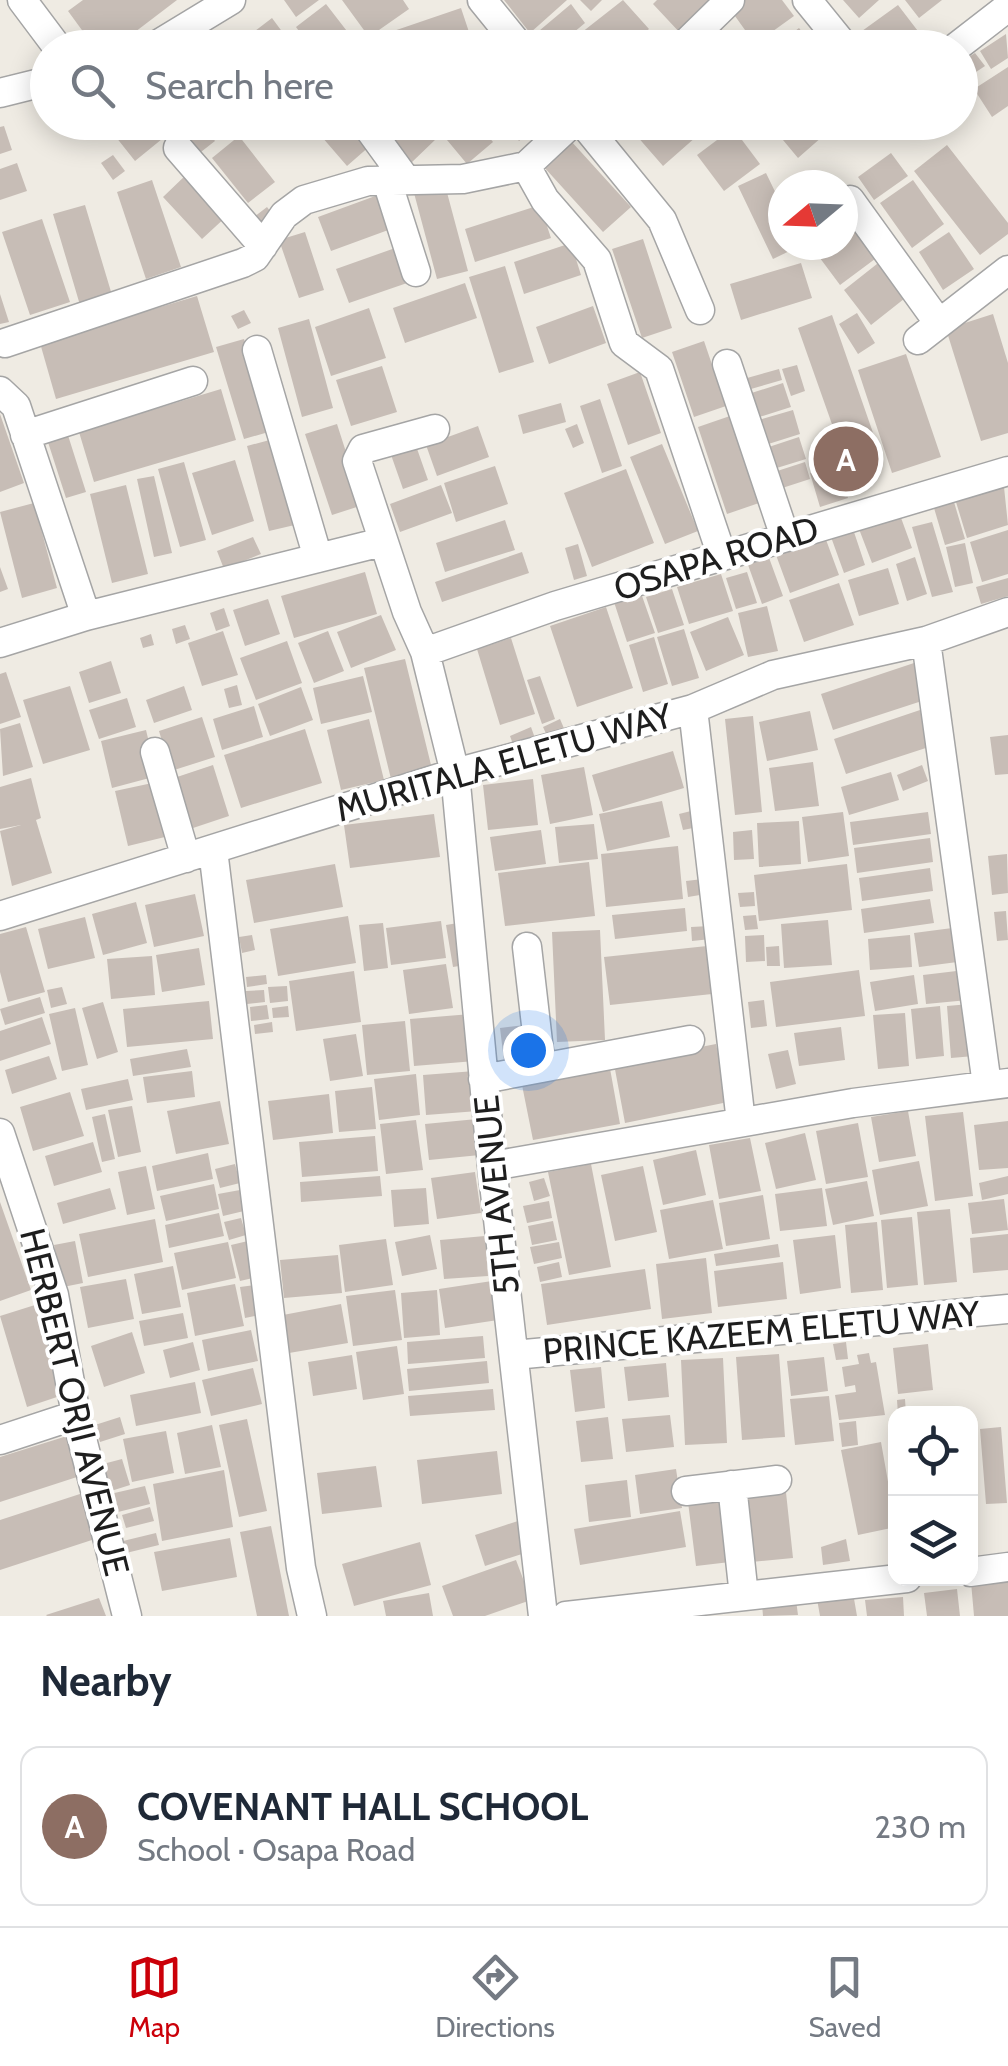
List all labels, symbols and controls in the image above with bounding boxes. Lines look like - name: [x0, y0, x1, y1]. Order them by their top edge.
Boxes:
- search box: [30, 30, 978, 140]
- icon: search: [65, 58, 120, 113]
- text: Search here: [145, 62, 334, 109]
- north arrow: [768, 170, 858, 260]
- pin: A: [814, 422, 878, 496]
- street label: OSAPA ROAD: [608, 506, 824, 610]
- street label: MURITALA ELETU WAY: [331, 693, 678, 831]
- your location: [503, 1025, 554, 1076]
- street label: 5TH AVENUE: [464, 1093, 528, 1297]
- street label: HERBERT ORJI AVENUE: [11, 1224, 139, 1580]
- street label: PRINCE KAZEEM ELETU WAY: [541, 1291, 982, 1373]
- map controls: [888, 1406, 978, 1586]
- button: locate: [888, 1406, 978, 1496]
- button: layers: [888, 1496, 978, 1586]
- text: Nearby: [40, 1655, 172, 1707]
- text: COVENANT HALL SCHOOL: [137, 1783, 588, 1830]
- text: A: [64, 1807, 85, 1846]
- text: 230 m: [874, 1807, 966, 1846]
- text: School · Osapa Road: [137, 1830, 415, 1869]
- tab: Map: [127, 1950, 182, 2044]
- tab: Directions: [435, 1950, 555, 2044]
- tab: Saved: [809, 1950, 881, 2044]

